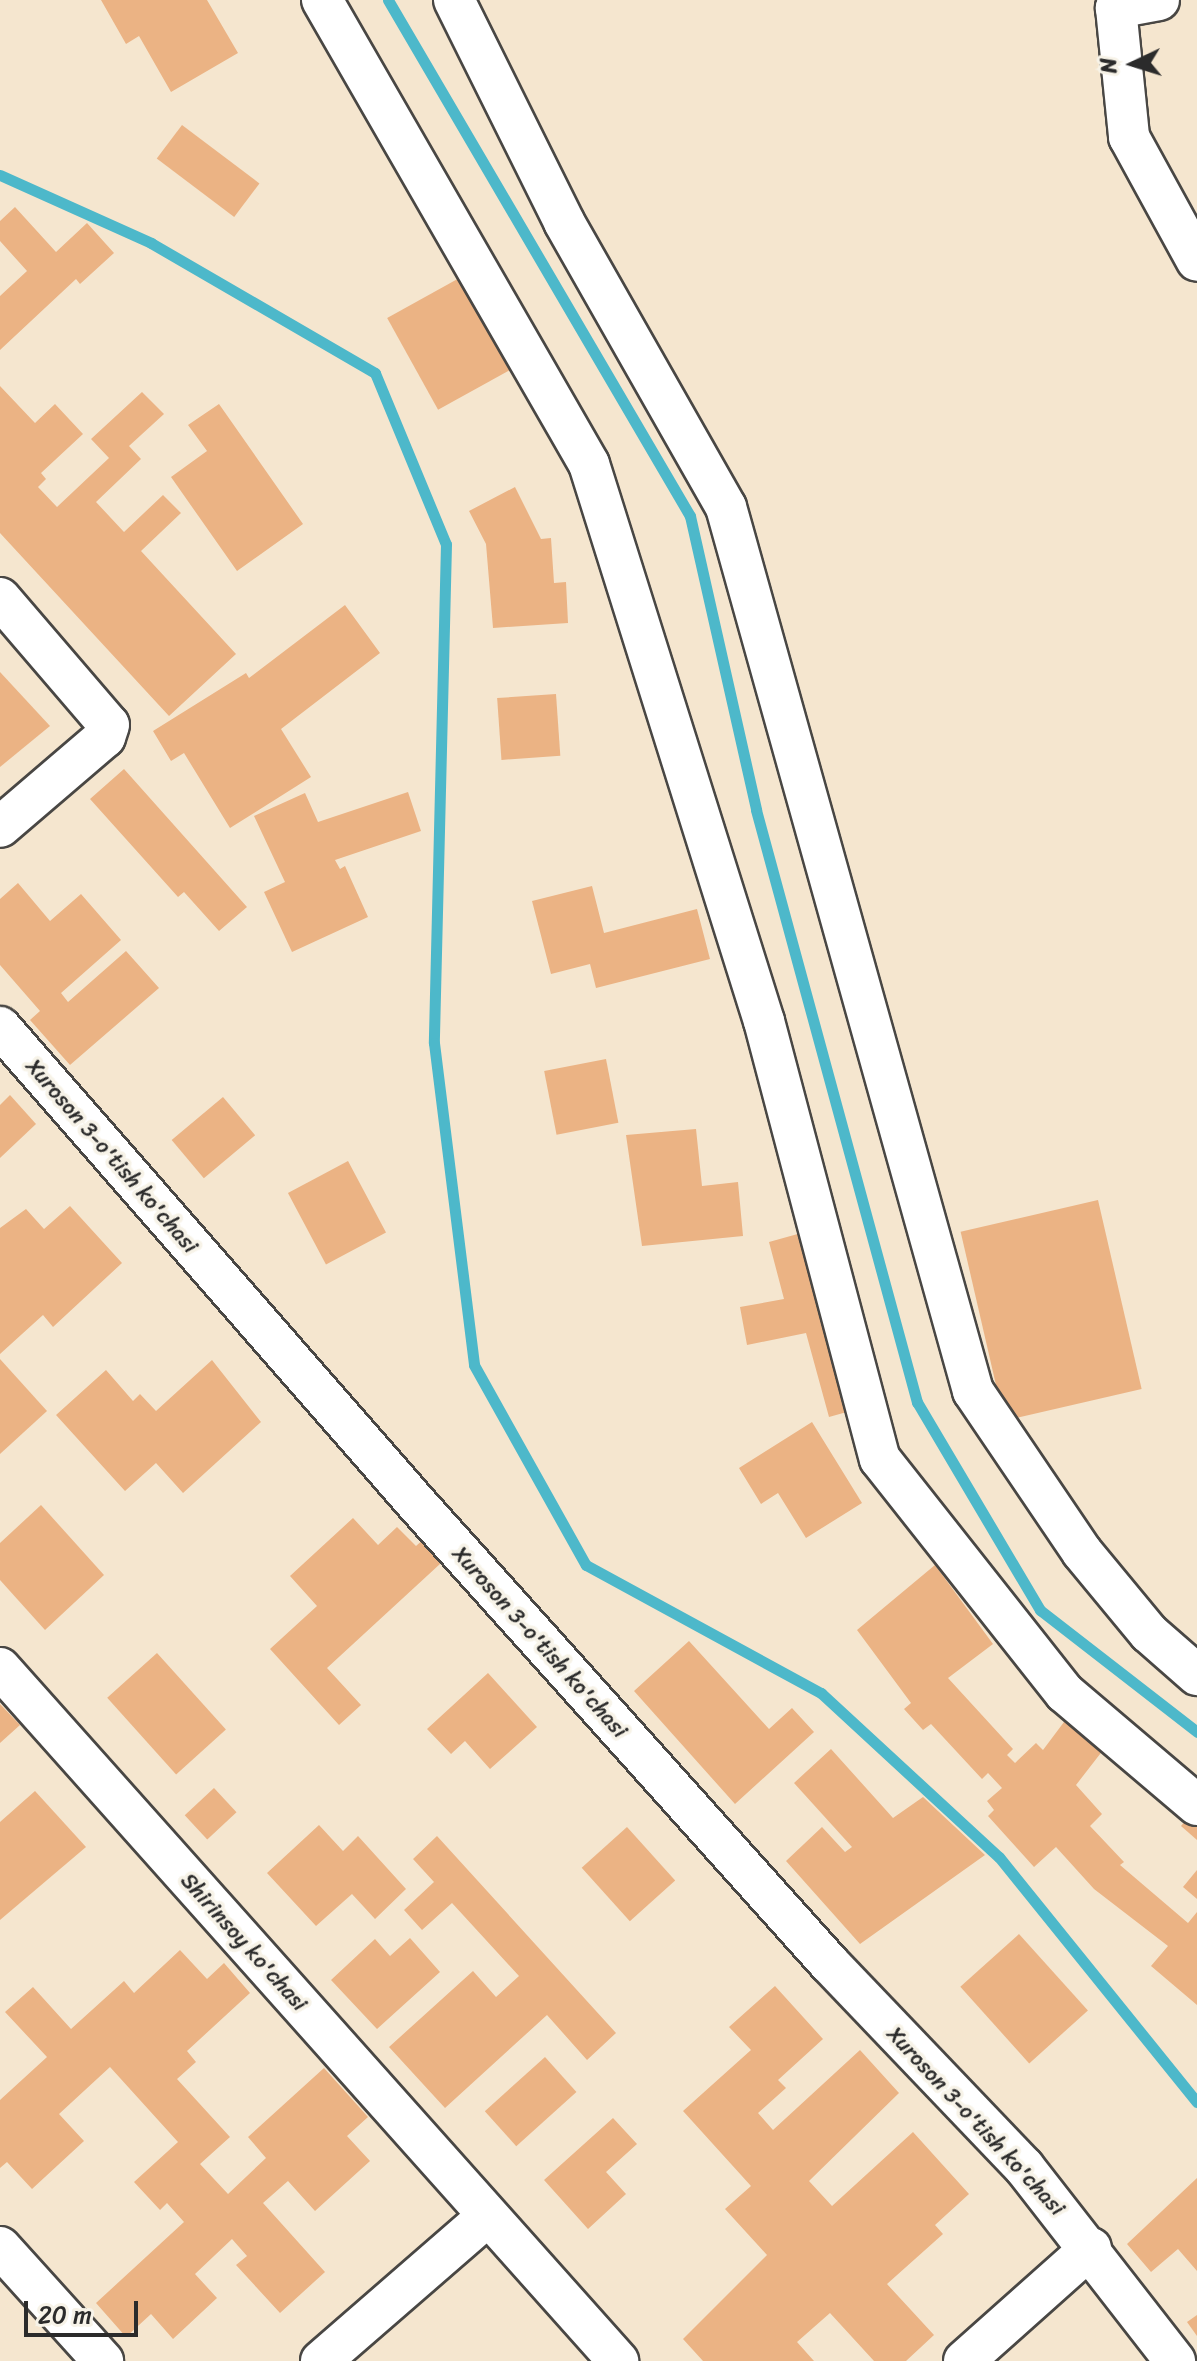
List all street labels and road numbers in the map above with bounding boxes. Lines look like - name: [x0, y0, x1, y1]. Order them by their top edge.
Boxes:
- street label: Xuroson 3-o'tish ko'chasi: [20, 1053, 204, 1259]
- street label: Xuroson 3-o'tish ko'chasi: [447, 1541, 633, 1743]
- street label: Shirinsoy ko'chasi: [175, 1867, 313, 2017]
- street label: Xuroson 3-o'tish ko'chasi: [881, 2021, 1071, 2221]

